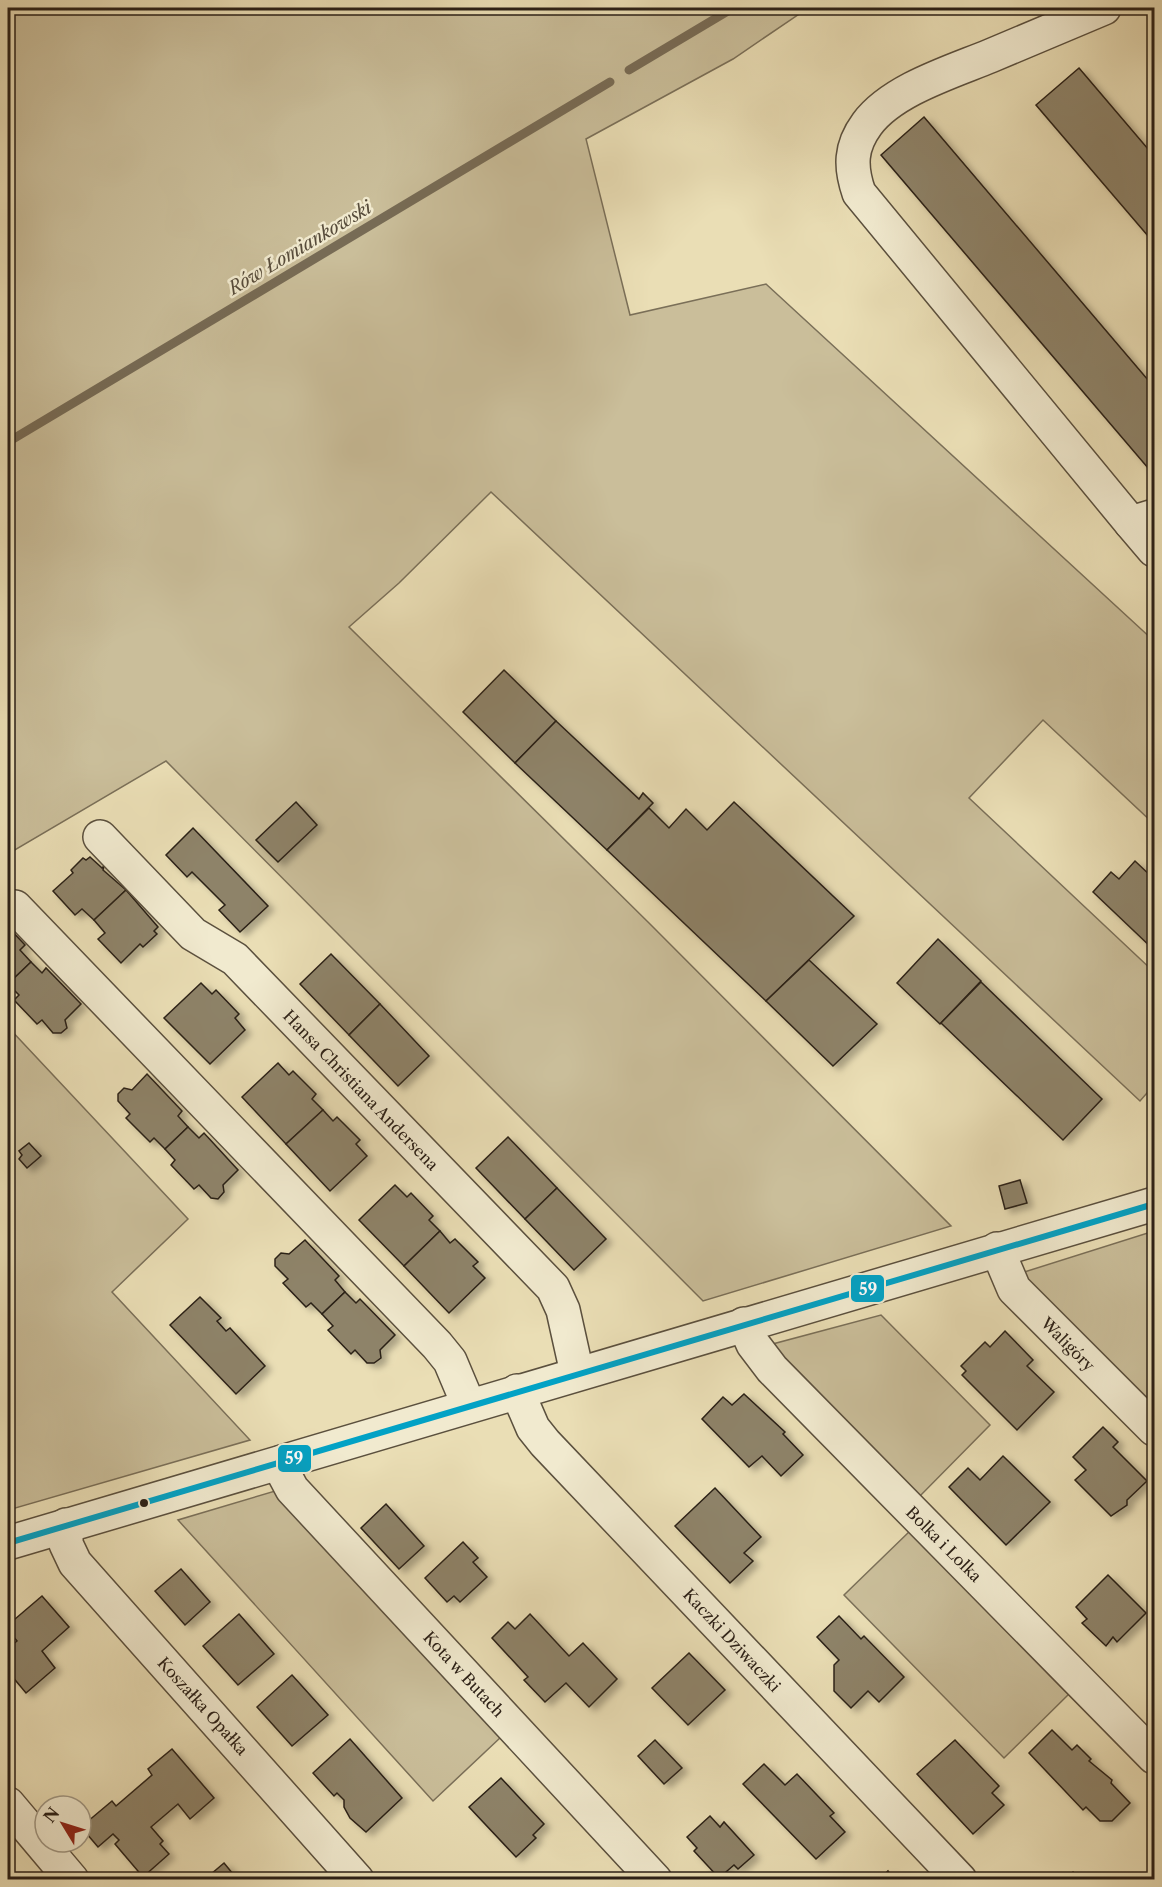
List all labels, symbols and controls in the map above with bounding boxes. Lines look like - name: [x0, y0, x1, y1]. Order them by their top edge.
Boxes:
- water label: Rów Łomiankowski: [223, 196, 377, 301]
- street label: Hansa Christiana Andersena: [279, 1006, 443, 1175]
- line badge: 59: [850, 1274, 885, 1303]
- text: 59: [859, 1279, 877, 1299]
- street label: Waligóry: [1036, 1312, 1100, 1376]
- line badge: 59: [277, 1444, 312, 1473]
- text: 59: [285, 1448, 303, 1468]
- unlabelled marker: [138, 1497, 150, 1509]
- street label: Bolka i Lolka: [902, 1502, 986, 1586]
- street label: Kaczki Dziwaczki: [679, 1584, 785, 1696]
- street label: Kota w Butach: [419, 1627, 509, 1721]
- street label: Koszałka Opałka: [154, 1653, 253, 1760]
- north arrow: [33, 1794, 93, 1854]
- text: N: [39, 1803, 63, 1826]

